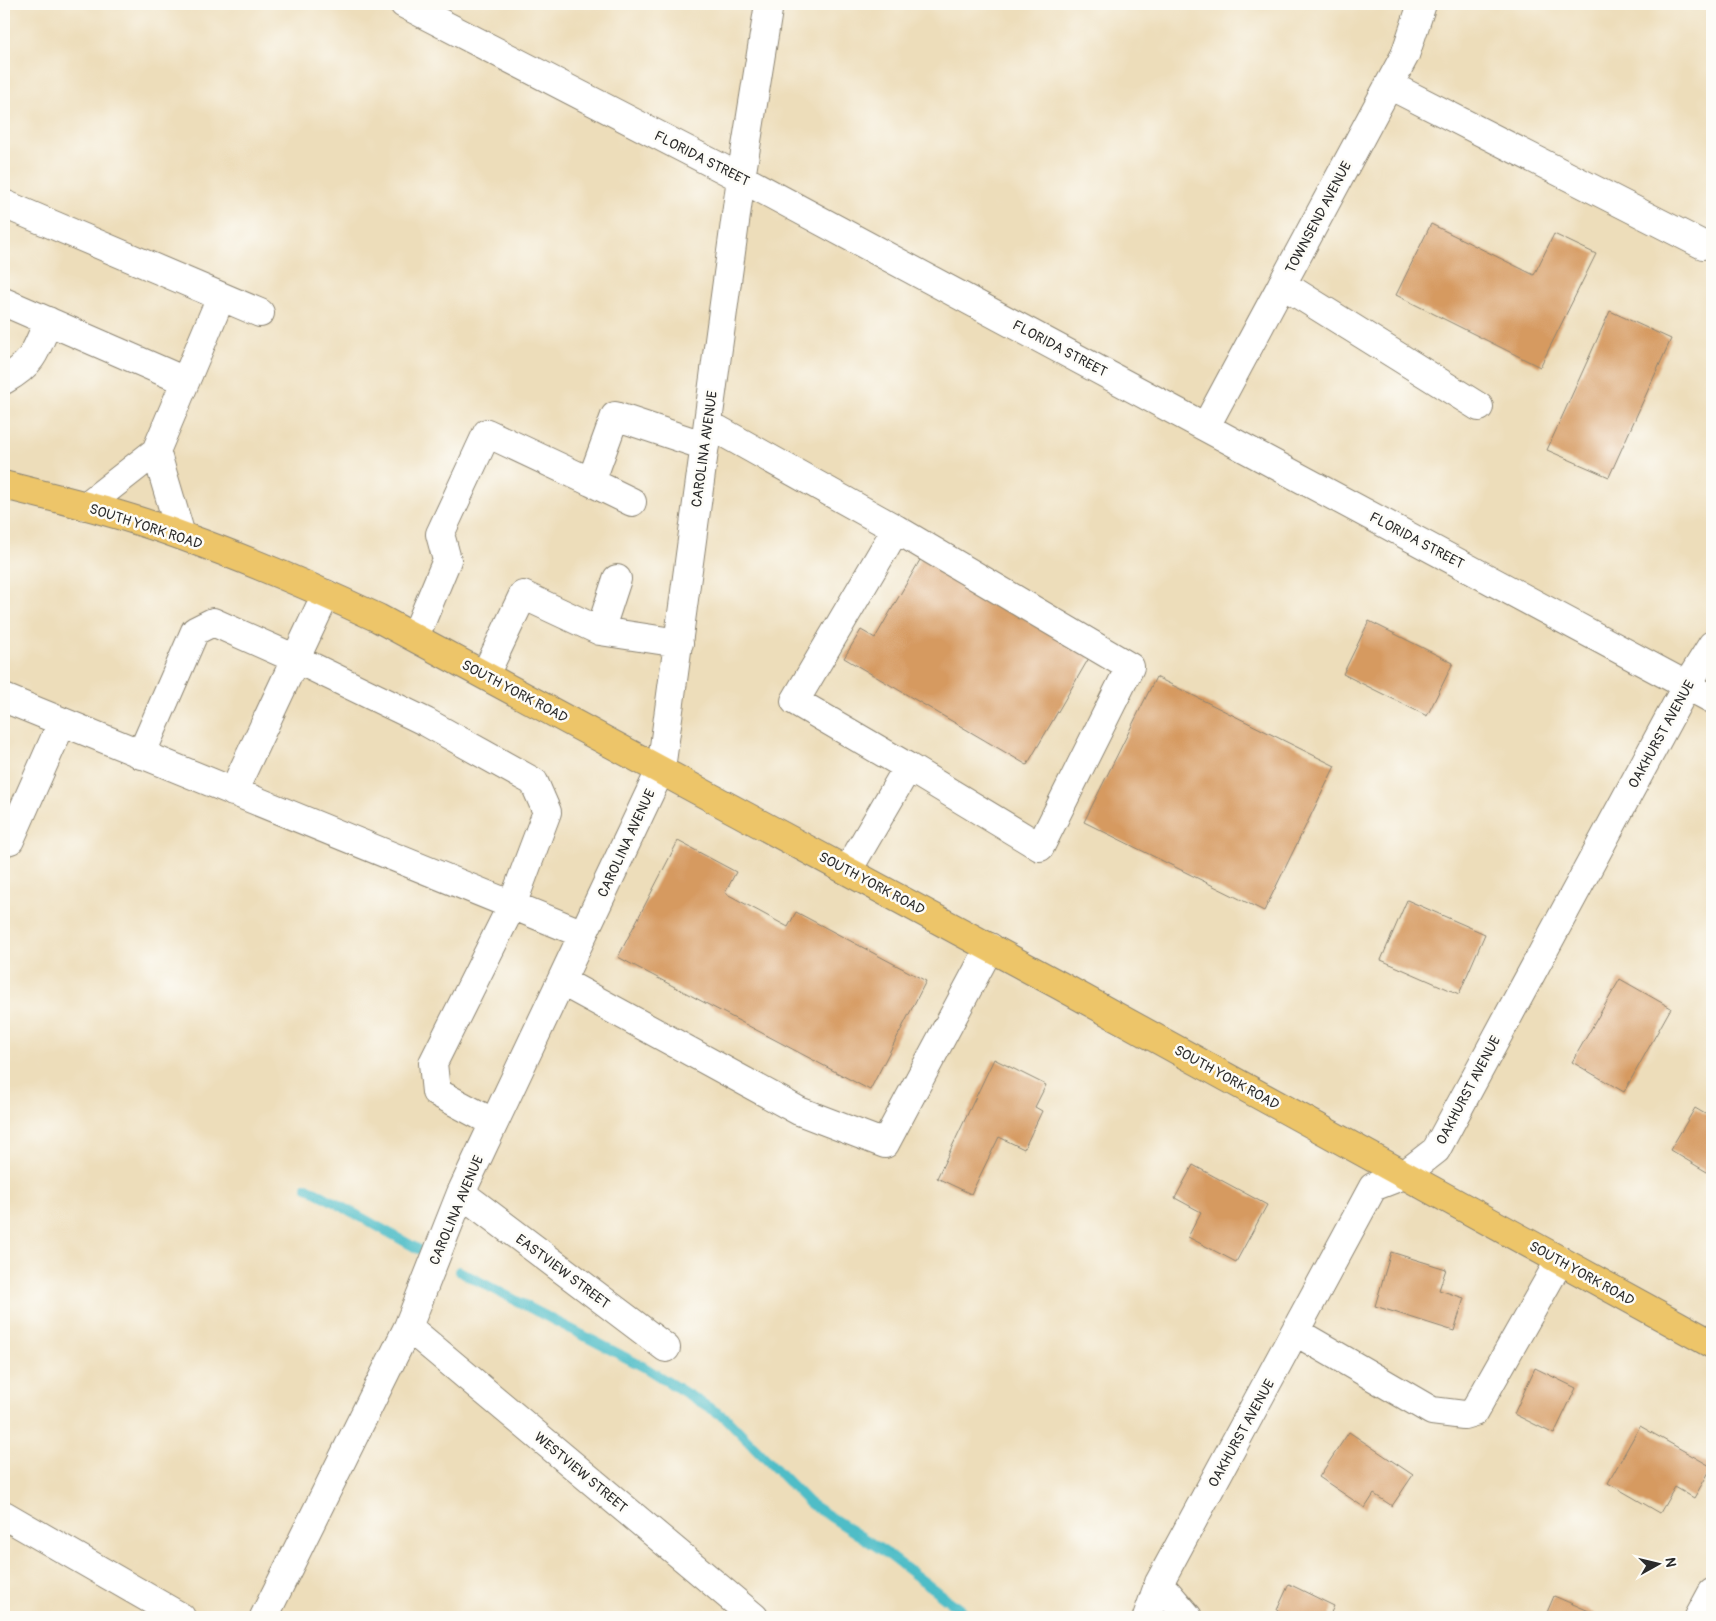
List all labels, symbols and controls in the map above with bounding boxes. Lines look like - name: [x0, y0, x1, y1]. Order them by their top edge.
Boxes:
- street label: FLORIDA STREET: [651, 127, 752, 190]
- street label: TOWNSEND AVENUE: [1282, 158, 1355, 276]
- street label: FLORIDA STREET: [1010, 316, 1110, 381]
- street label: CAROLINA AVENUE: [688, 390, 721, 508]
- street label: SOUTH YORK ROAD: [87, 500, 205, 553]
- street label: FLORIDA STREET: [1367, 508, 1467, 573]
- street label: SOUTH YORK ROAD: [459, 656, 571, 727]
- street label: OAKHURST AVENUE: [1625, 677, 1698, 791]
- street label: CAROLINA AVENUE: [594, 786, 659, 900]
- street label: SOUTH YORK ROAD: [816, 848, 928, 919]
- street label: OAKHURST AVENUE: [1433, 1033, 1504, 1148]
- street label: SOUTH YORK ROAD: [1171, 1042, 1282, 1113]
- street label: CAROLINA AVENUE: [426, 1153, 487, 1268]
- street label: EASTVIEW STREET: [512, 1231, 613, 1312]
- street label: SOUTH YORK ROAD: [1526, 1238, 1637, 1309]
- street label: OAKHURST AVENUE: [1205, 1376, 1278, 1490]
- street label: WESTVIEW STREET: [531, 1429, 631, 1516]
- north arrow: [1634, 1538, 1684, 1588]
- text: N: [1661, 1556, 1679, 1568]

